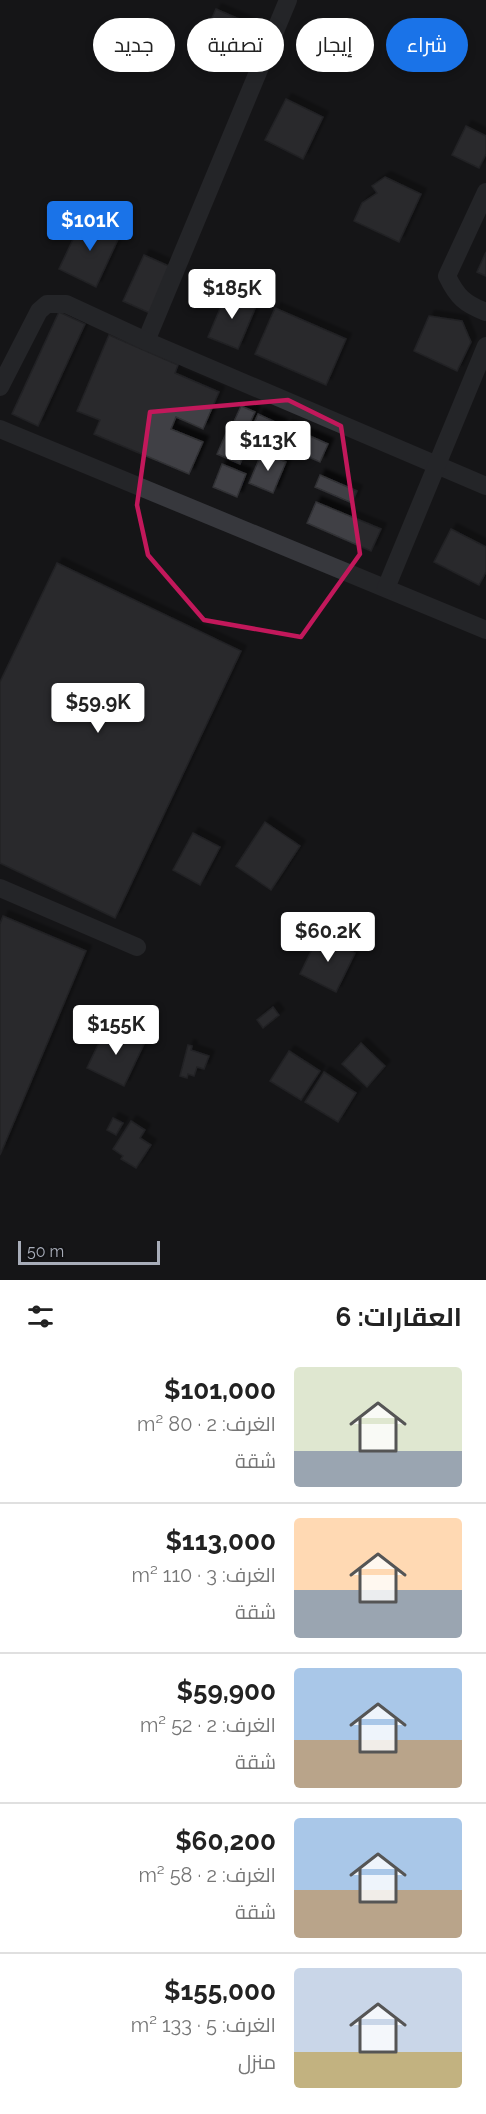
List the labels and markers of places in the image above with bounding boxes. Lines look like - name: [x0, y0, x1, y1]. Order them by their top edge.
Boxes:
- pin: $101K: [48, 201, 132, 252]
- pin: $185K: [190, 269, 274, 320]
- pin: $113K: [226, 421, 310, 472]
- pin: $59.9K: [49, 683, 147, 734]
- pin: $60.2K: [279, 912, 377, 963]
- pin: $155K: [74, 1005, 158, 1056]

